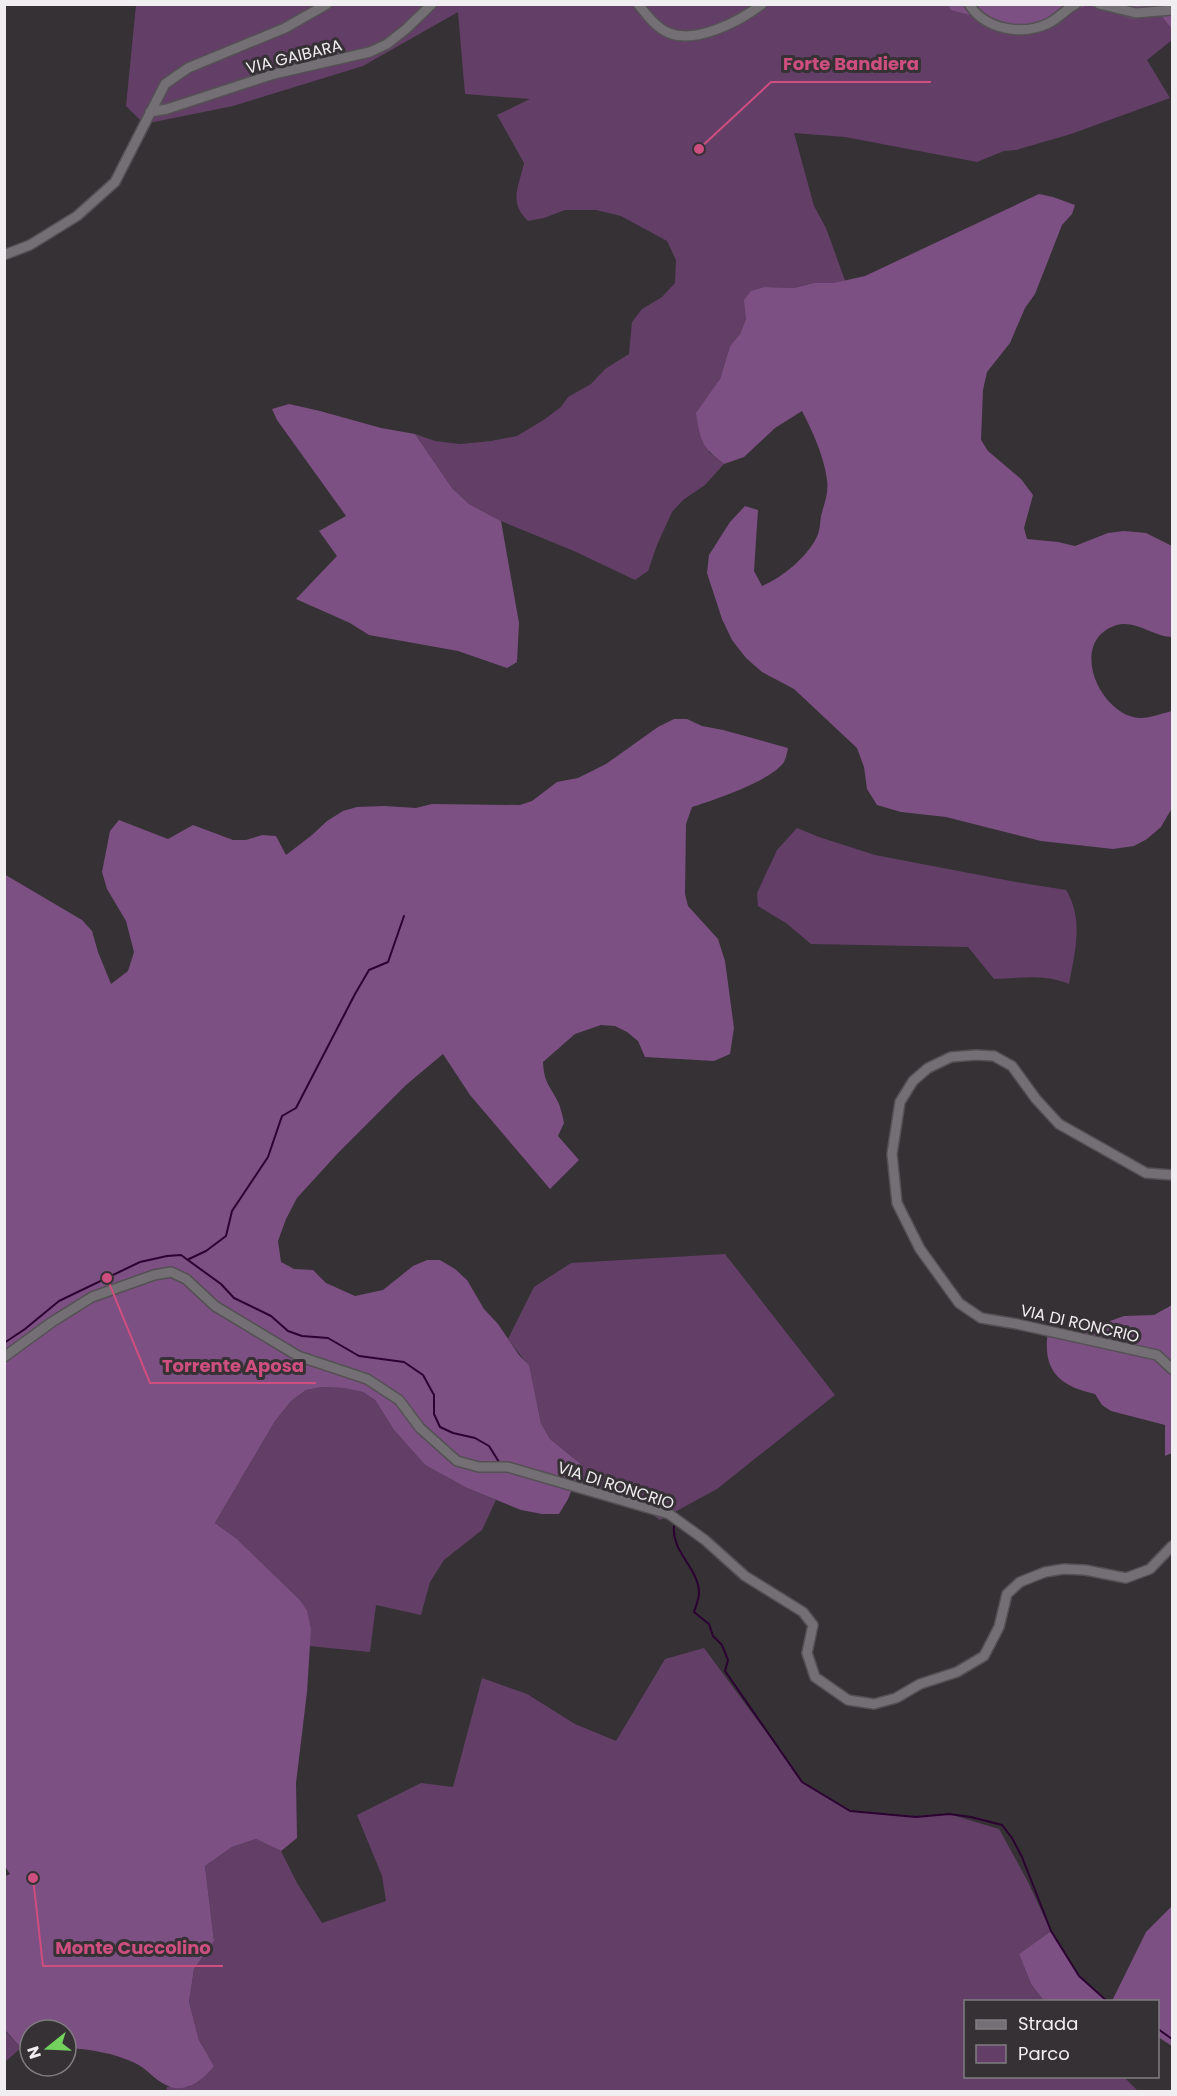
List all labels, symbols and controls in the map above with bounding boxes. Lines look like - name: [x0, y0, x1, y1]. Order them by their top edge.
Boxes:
- street label: VIA GAIBARA: [244, 33, 345, 80]
- callout: Forte Bandiera: [771, 46, 931, 82]
- text: Forte Bandiera: [783, 51, 919, 76]
- street label: VIA DI RONCRIO: [1018, 1299, 1142, 1348]
- callout: Torrente Aposa: [150, 1347, 316, 1383]
- text: Torrente Aposa: [162, 1353, 304, 1378]
- street label: VIA DI RONCRIO: [555, 1456, 677, 1515]
- callout: Monte Cuccolino: [43, 1930, 223, 1966]
- text: Monte Cuccolino: [55, 1935, 211, 1960]
- legend: [964, 2000, 1159, 2078]
- text: Strada: [1018, 2011, 1078, 2036]
- north arrow: [18, 2018, 78, 2078]
- text: Parco: [1018, 2041, 1070, 2066]
- text: N: [21, 2043, 47, 2062]

